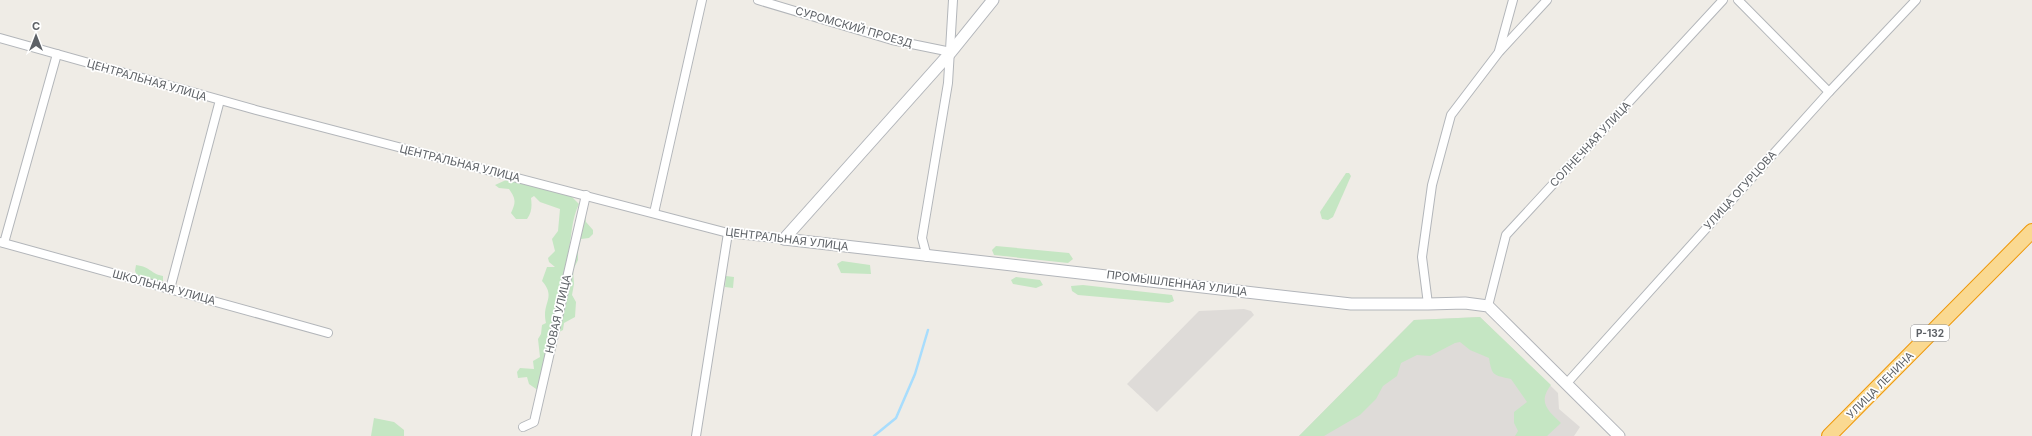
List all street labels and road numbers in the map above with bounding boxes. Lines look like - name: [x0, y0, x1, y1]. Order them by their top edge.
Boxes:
- street label: СУРОМСКИЙ ПРОЕЗД: [794, 4, 914, 50]
- street label: ЦЕНТРАЛЬНАЯ УЛИЦА: [86, 56, 209, 104]
- street label: СОЛНЕЧНАЯ УЛИЦА: [1547, 98, 1634, 190]
- street label: ЦЕНТРАЛЬНАЯ УЛИЦА: [398, 141, 522, 185]
- street label: УЛИЦА ОГУРЦОВА: [1701, 147, 1780, 233]
- street label: ЦЕНТРАЛЬНАЯ УЛИЦА: [725, 225, 850, 254]
- street label: ШКОЛЬНАЯ УЛИЦА: [111, 266, 218, 308]
- street label: ПРОМЫШЛЕННАЯ УЛИЦА: [1106, 267, 1249, 299]
- street label: НОВАЯ УЛИЦА: [542, 273, 574, 355]
- road number: Р-132: [1911, 325, 1949, 341]
- street label: УЛИЦА ЛЕНИНА: [1844, 348, 1917, 421]

